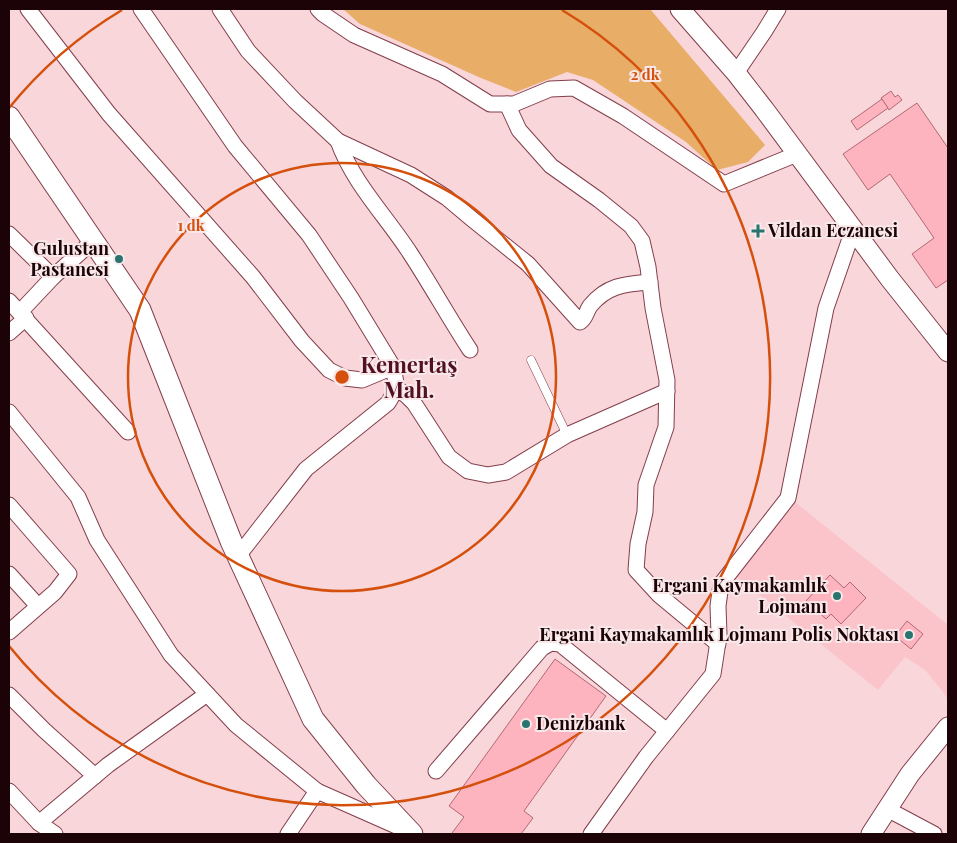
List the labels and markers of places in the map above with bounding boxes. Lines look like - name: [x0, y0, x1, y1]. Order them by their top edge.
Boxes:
- place label: Vildan Eczanesi: [767, 218, 899, 242]
- marker: Vildan Eczanesi: [752, 225, 764, 237]
- place label: Gulustan Pastanesi: [30, 236, 109, 281]
- marker: Gulustan Pastanesi: [113, 253, 125, 265]
- centre of rings: [333, 368, 351, 386]
- place label: Ergani Kaymakamlık Lojmanı: [652, 573, 827, 618]
- marker: Ergani Kaymakamlık Lojmanı: [831, 590, 843, 602]
- place label: Ergani Kaymakamlık Lojmanı Polis Noktası: [539, 622, 899, 646]
- marker: Ergani Kaymakamlık Lojmanı Polis Noktası: [903, 629, 915, 641]
- place label: Denizbank: [536, 711, 626, 735]
- marker: Denizbank: [520, 718, 532, 730]

